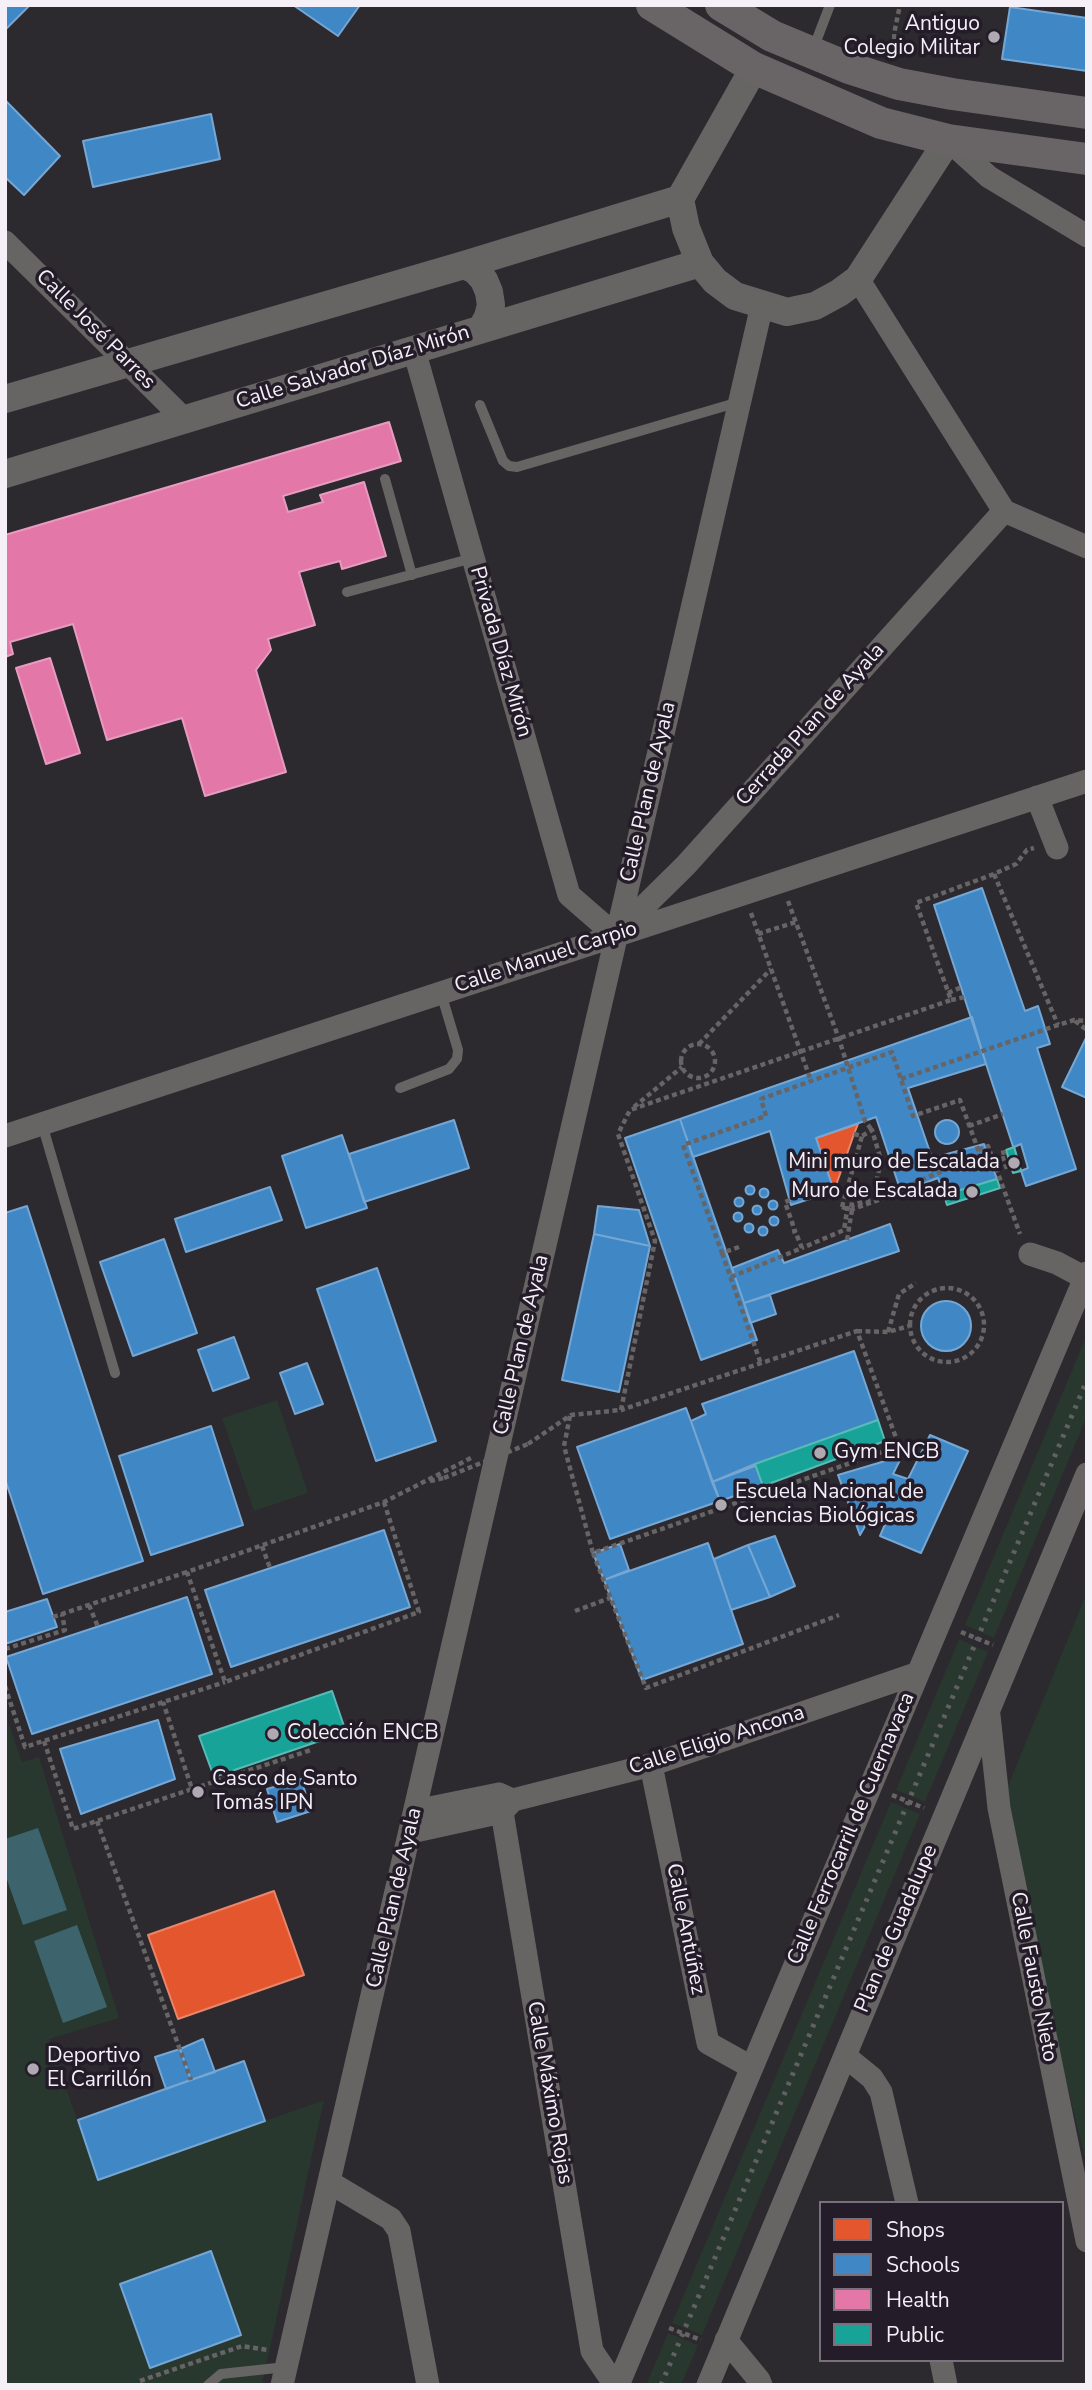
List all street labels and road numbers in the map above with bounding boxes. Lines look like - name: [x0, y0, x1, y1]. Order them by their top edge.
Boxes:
- street label: Calle José Parres: [30, 265, 160, 395]
- street label: Calle Salvador Díaz Mirón: [233, 320, 473, 416]
- street label: Privada Díaz Mirón: [464, 564, 536, 740]
- street label: Cerrada Plan de Ayala: [731, 639, 891, 811]
- street label: Calle Plan de Ayala: [616, 699, 682, 885]
- street label: Calle Manuel Carpio: [451, 917, 641, 999]
- street label: Calle Plan de Ayala: [489, 1252, 555, 1438]
- street label: Calle Ferrocarril de Cuernavaca: [783, 1689, 921, 1969]
- street label: Calle Eligio Ancona: [626, 1701, 808, 1781]
- street label: Calle Plan de Ayala: [362, 1805, 428, 1991]
- street label: Plan de Guadalupe: [850, 1841, 944, 2017]
- street label: Calle Antúñez: [660, 1861, 710, 1997]
- street label: Calle Fausto Nieto: [1004, 1890, 1062, 2064]
- street label: Calle Máximo Rojas: [520, 1999, 578, 2187]

